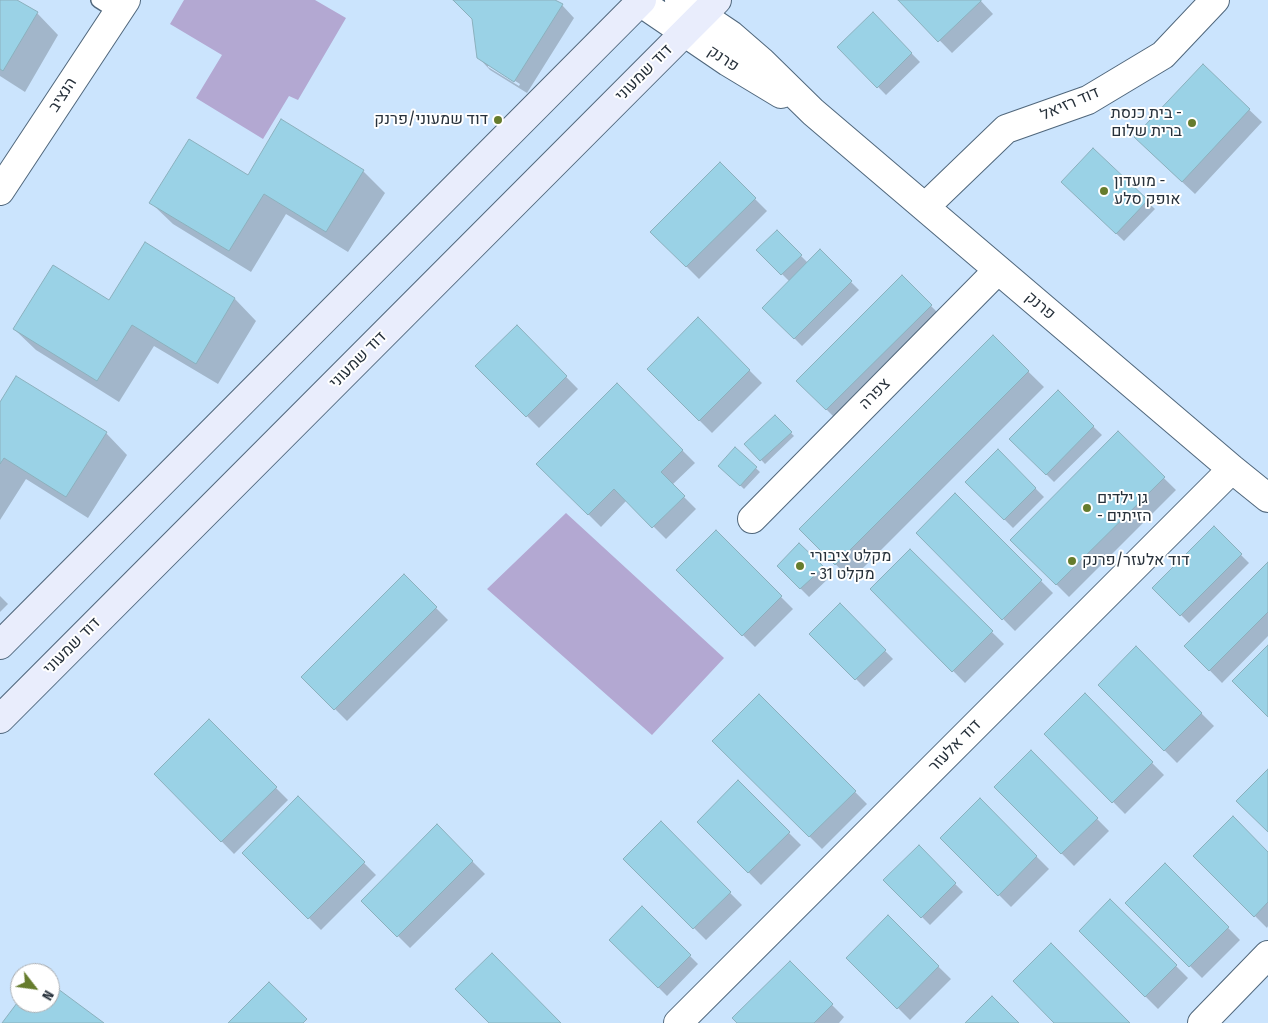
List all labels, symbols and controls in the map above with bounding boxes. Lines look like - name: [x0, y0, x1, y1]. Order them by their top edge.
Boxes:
- street label: דוד שמעוני: [612, 41, 676, 105]
- street label: פרנק: [704, 42, 742, 76]
- street label: הנציב: [45, 74, 81, 116]
- street label: דוד רזיאל: [1038, 83, 1102, 125]
- place label: בית כנסת - ברית שלום: [1111, 104, 1182, 142]
- place label: דוד שמעוני/פרנק: [374, 110, 488, 130]
- marker: דוד שמעוני/פרנק: [492, 114, 504, 126]
- marker: בית כנסת - ברית שלום: [1186, 117, 1198, 129]
- place label: מועדון - אופק סלע: [1114, 172, 1180, 210]
- marker: מועדון - אופק סלע: [1098, 185, 1110, 197]
- street label: פרנק: [1021, 288, 1059, 324]
- street label: דוד שמעוני: [326, 328, 390, 392]
- street label: צפרה: [855, 374, 895, 414]
- place label: גן ילדים - הזיתים: [1097, 489, 1152, 527]
- marker: גן ילדים - הזיתים: [1081, 502, 1093, 514]
- place label: מקלט ציבורי - מקלט 31: [810, 547, 891, 585]
- place label: דוד אלעזר/פרנק: [1082, 551, 1190, 571]
- marker: דוד אלעזר/פרנק: [1066, 555, 1078, 567]
- marker: מקלט ציבורי - מקלט 31: [794, 560, 806, 572]
- street label: דוד שמעוני: [40, 614, 104, 678]
- street label: דוד אלעזר: [925, 716, 985, 776]
- north arrow: [10, 963, 60, 1013]
- text: N: [38, 987, 57, 1003]

